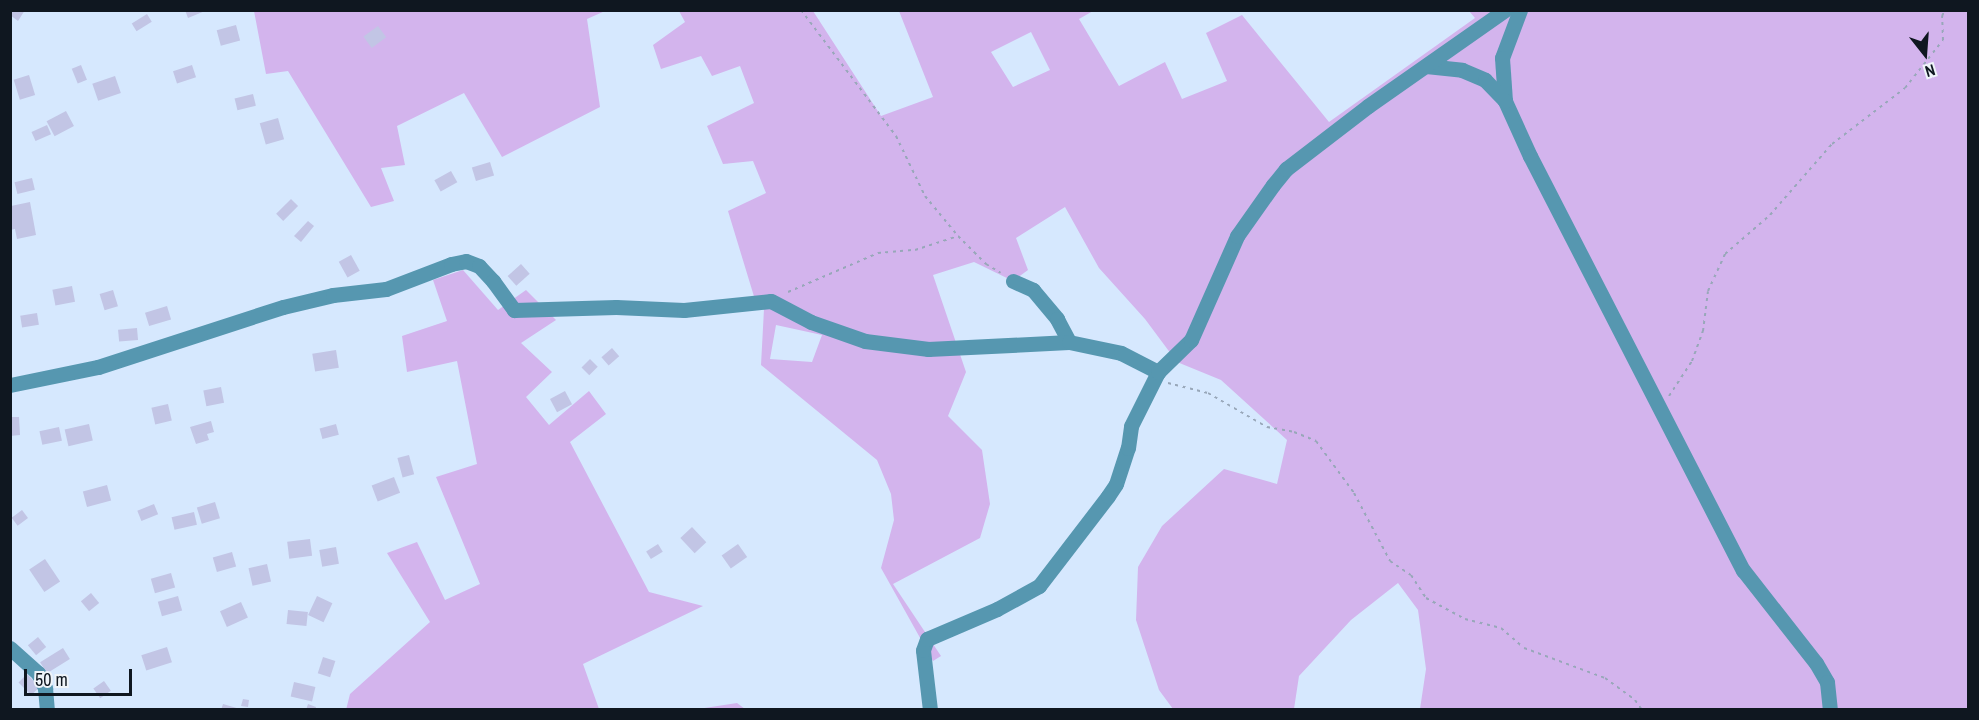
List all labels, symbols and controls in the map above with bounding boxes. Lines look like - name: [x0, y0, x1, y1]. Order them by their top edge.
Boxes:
- north arrow: [1895, 24, 1955, 84]
- text: N: [1923, 59, 1938, 83]
- scale bar: [27, 657, 135, 695]
- text: 50 m: [35, 667, 68, 692]

